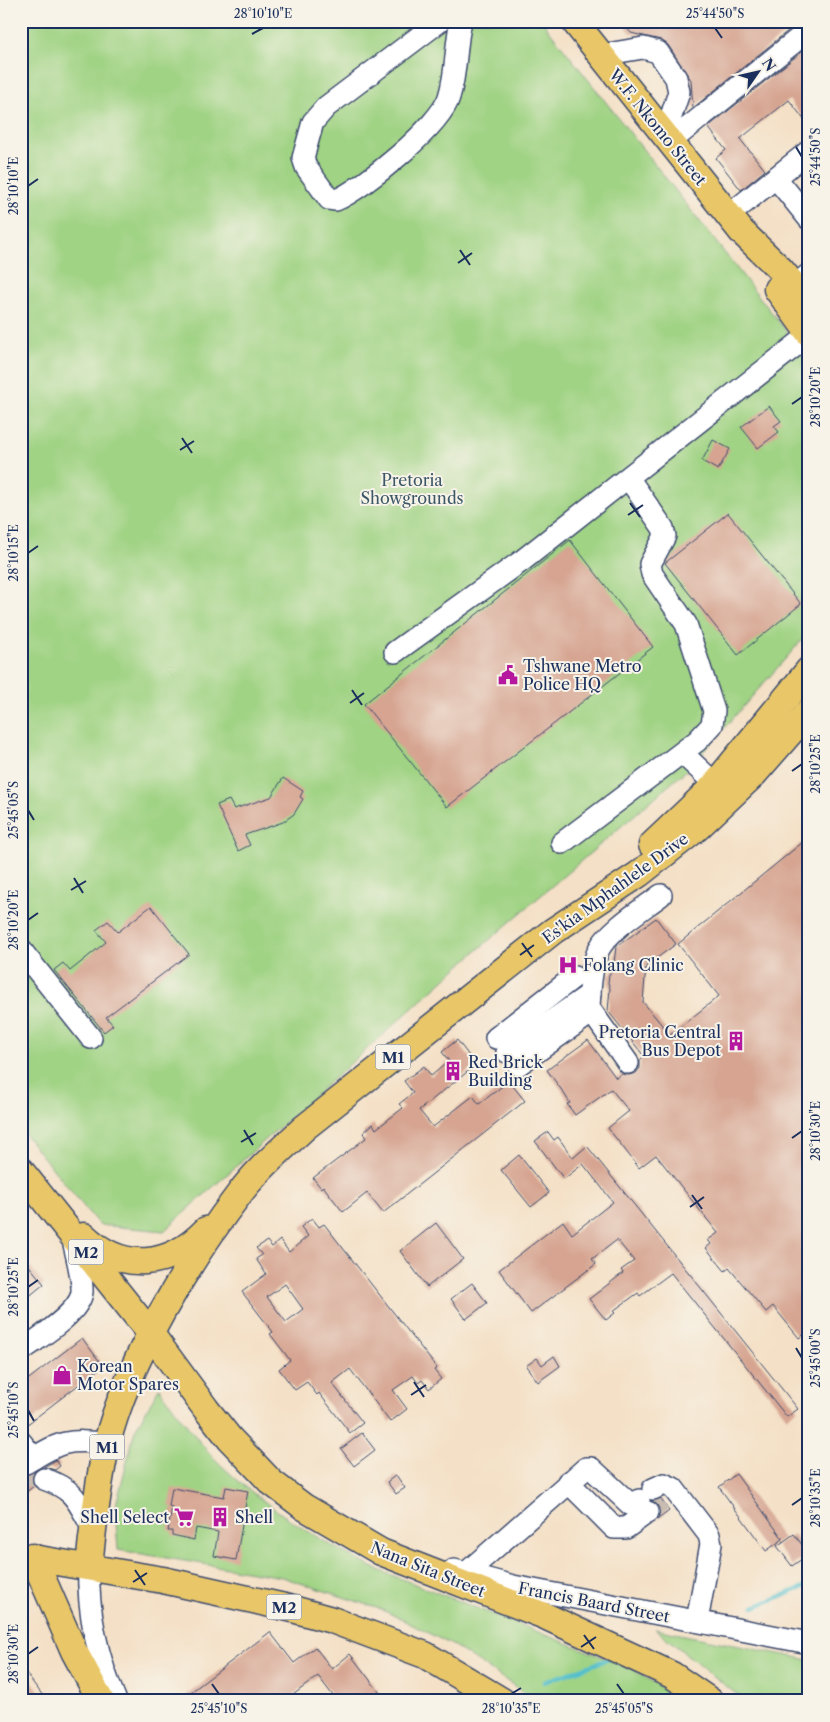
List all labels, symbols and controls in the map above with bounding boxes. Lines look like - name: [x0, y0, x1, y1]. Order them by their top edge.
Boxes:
- text: 28°10'10"E: [234, 6, 292, 21]
- text: 25°44'50"S: [686, 6, 744, 21]
- north arrow: [732, 48, 782, 98]
- text: N: [758, 55, 780, 75]
- street label: W.F. Nkomo Street: [604, 64, 711, 190]
- text: 25°44'50"S: [808, 128, 823, 186]
- text: 28°10'10"E: [6, 157, 21, 215]
- text: 28°10'20"E: [808, 367, 823, 427]
- park label: Pretoria Showgrounds: [360, 470, 464, 508]
- text: 28°10'15"E: [6, 524, 21, 582]
- place label: Tshwane Metro Police HQ: [523, 656, 642, 694]
- public building icon: Tshwane Metro Police HQ: [497, 664, 519, 686]
- text: 28°10'25"E: [808, 734, 823, 794]
- text: 25°45'05"S: [6, 781, 21, 839]
- street label: Es'kia Mphahlele Drive: [538, 828, 692, 948]
- text: 28°10'20"E: [6, 890, 21, 950]
- hospital icon: Folang Clinic: [557, 954, 579, 976]
- place label: Folang Clinic: [583, 955, 684, 975]
- place label: Pretoria Central Bus Depot: [599, 1022, 721, 1060]
- building icon: Pretoria Central Bus Depot: [725, 1030, 747, 1052]
- road number: M1: [376, 1044, 410, 1070]
- place label: Red Brick Building: [468, 1052, 544, 1090]
- building icon: Red Brick Building: [442, 1060, 464, 1082]
- text: 28°10'30"E: [808, 1101, 823, 1161]
- road number: M2: [68, 1240, 104, 1264]
- text: 28°10'25"E: [6, 1257, 21, 1317]
- text: 25°45'00"S: [808, 1328, 823, 1388]
- place label: Korean Motor Spares: [77, 1356, 179, 1394]
- shop icon: Korean Motor Spares: [51, 1364, 73, 1386]
- text: 25°45'10"S: [6, 1382, 21, 1438]
- road number: M1: [90, 1434, 124, 1460]
- text: 28°10'35"E: [808, 1468, 823, 1528]
- supermarket icon: Shell Select: [173, 1506, 195, 1528]
- building icon: Shell: [209, 1506, 231, 1528]
- place label: Shell Select: [80, 1507, 169, 1527]
- place label: Shell: [235, 1507, 273, 1527]
- street label: Nana Sita Street: [368, 1537, 489, 1601]
- street label: Francis Baard Street: [517, 1577, 672, 1627]
- road number: M2: [266, 1594, 302, 1620]
- text: 28°10'30"E: [6, 1624, 21, 1684]
- text: 25°45'10"S: [191, 1701, 247, 1716]
- text: 28°10'35"E: [481, 1701, 541, 1716]
- text: 25°45'05"S: [595, 1701, 653, 1716]

